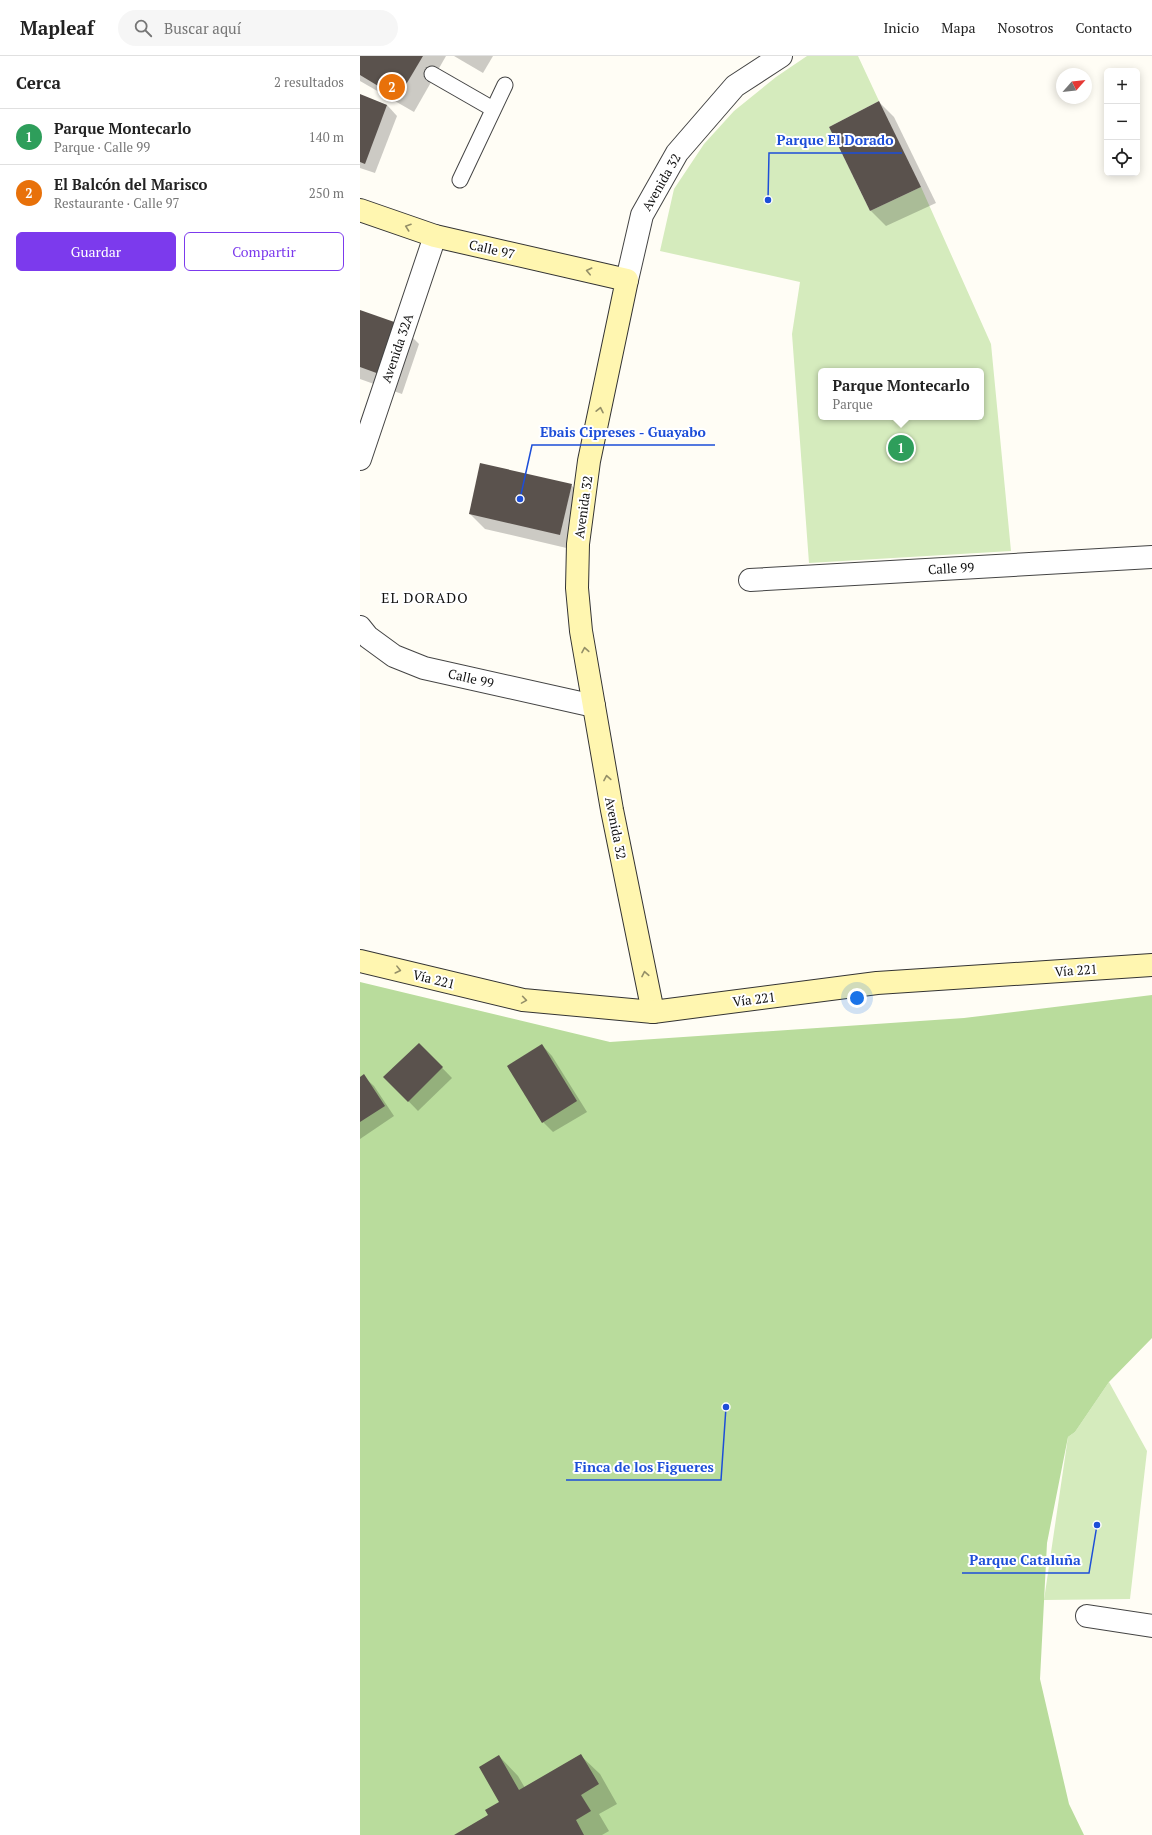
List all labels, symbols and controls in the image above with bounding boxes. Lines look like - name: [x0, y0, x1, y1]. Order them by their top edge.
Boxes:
- search box: [118, 10, 398, 46]
- text: Mapleaf: [20, 15, 94, 40]
- icon: search: [132, 17, 154, 39]
- text: Buscar aquí: [164, 18, 241, 38]
- text: Inicio: [883, 18, 919, 37]
- text: Mapa: [941, 18, 976, 37]
- text: Nosotros: [998, 18, 1054, 37]
- text: Contacto: [1076, 18, 1132, 37]
- north arrow: [1056, 68, 1092, 104]
- map controls: [1104, 68, 1140, 176]
- button: +: [1104, 68, 1140, 104]
- text: Cerca: [16, 71, 61, 94]
- pin: 2: [379, 72, 405, 102]
- text: 2 resultados: [274, 73, 344, 91]
- button: −: [1104, 104, 1140, 140]
- text: Parque Montecarlo: [54, 118, 191, 138]
- callout: Parque El Dorado: [769, 127, 902, 153]
- text: 1: [25, 128, 33, 146]
- text: 140 m: [309, 128, 344, 146]
- text: Parque El Dorado: [777, 130, 894, 149]
- text: Parque · Calle 99: [54, 138, 150, 156]
- button: locate: [1104, 140, 1140, 176]
- street label: Avenida 32: [637, 150, 685, 214]
- text: El Balcón del Marisco: [54, 174, 207, 194]
- text: 2: [25, 184, 33, 202]
- text: 250 m: [309, 184, 344, 202]
- text: Restaurante · Calle 97: [54, 194, 179, 212]
- one-way arrow: [405, 223, 412, 232]
- button: Guardar: [16, 232, 176, 271]
- button: Compartir: [184, 232, 344, 271]
- street label: Calle 97: [467, 235, 517, 263]
- one-way arrow: [586, 267, 593, 276]
- street label: Avenida 32A: [377, 311, 417, 385]
- popup: [818, 368, 984, 420]
- text: Parque Montecarlo: [832, 375, 970, 395]
- text: Parque: [832, 395, 873, 413]
- one-way arrow: [595, 407, 603, 413]
- callout: Ebais Cipreses - Guayabo: [532, 419, 715, 445]
- text: Ebais Cipreses - Guayabo: [540, 422, 706, 441]
- pin: 1: [888, 433, 914, 463]
- street label: Avenida 32: [570, 474, 596, 540]
- street label: Calle 99: [927, 558, 975, 578]
- district label: EL DORADO: [381, 588, 469, 607]
- one-way arrow: [581, 647, 589, 653]
- street label: Calle 99: [446, 664, 496, 692]
- one-way arrow: [603, 775, 612, 781]
- street label: Avenida 32: [601, 795, 631, 861]
- street label: Vía 221: [1054, 960, 1098, 980]
- street label: Vía 221: [411, 965, 457, 993]
- one-way arrow: [395, 966, 401, 974]
- one-way arrow: [641, 971, 650, 977]
- street label: Vía 221: [732, 987, 776, 1011]
- your location: [847, 988, 867, 1008]
- one-way arrow: [521, 995, 528, 1004]
- callout: Finca de los Figueres: [566, 1454, 721, 1480]
- text: Finca de los Figueres: [574, 1457, 714, 1476]
- callout: Parque Cataluña: [962, 1547, 1089, 1573]
- text: Parque Cataluña: [969, 1550, 1081, 1569]

